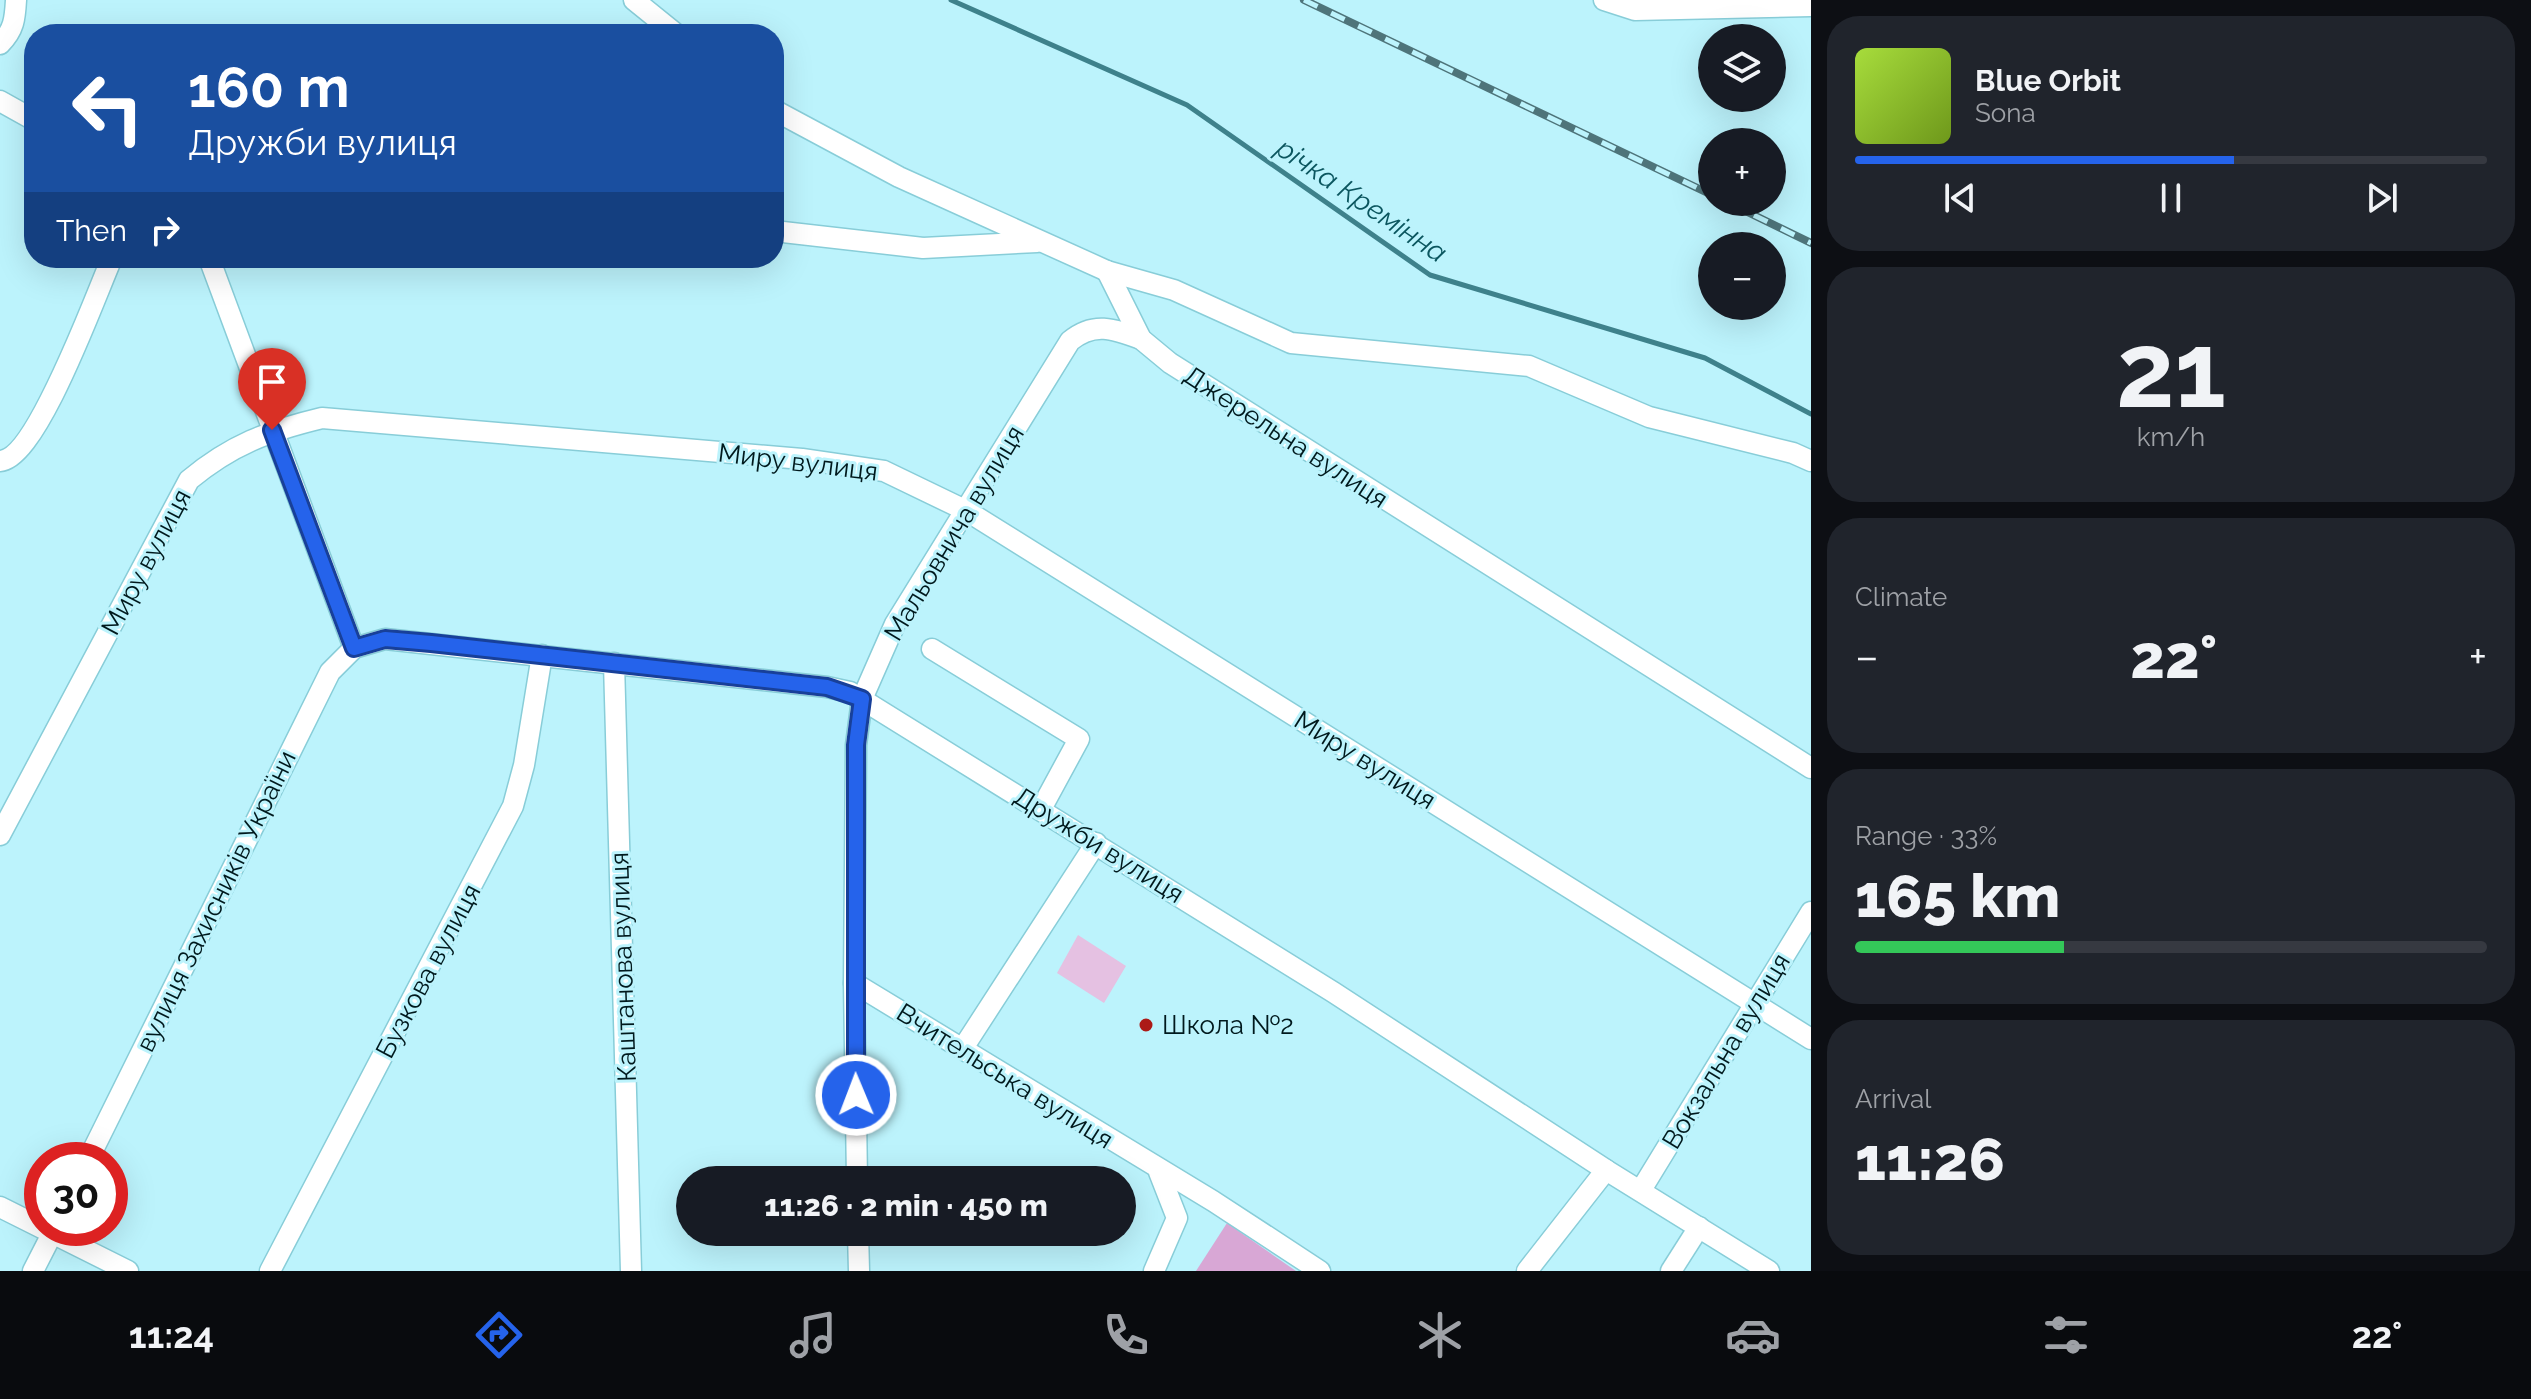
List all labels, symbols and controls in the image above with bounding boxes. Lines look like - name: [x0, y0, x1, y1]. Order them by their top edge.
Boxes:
- map controls: [1698, 24, 1786, 320]
- button: layers: [1698, 24, 1786, 112]
- text: 160 m: [188, 54, 350, 120]
- icon: left: [56, 56, 160, 160]
- text: Blue Orbit: [1975, 63, 2121, 98]
- text: Sona: [1975, 98, 2036, 128]
- text: Дружби вулиця: [188, 121, 457, 163]
- button: +: [1698, 128, 1786, 216]
- water label: річка Кремінна: [1269, 130, 1453, 269]
- icon: previous: [1938, 176, 1982, 220]
- icon: pause: [2149, 176, 2193, 220]
- icon: next: [2360, 176, 2404, 220]
- icon: right: [143, 208, 187, 252]
- text: Then: [56, 213, 127, 248]
- button: −: [1698, 232, 1786, 320]
- text: 21: [2116, 309, 2226, 431]
- pin: [238, 348, 306, 430]
- icon: arrive: [250, 360, 294, 404]
- street label: Джерельна вулиця: [1179, 360, 1393, 514]
- street label: Мальовнича вулиця: [878, 420, 1030, 646]
- text: km/h: [2137, 422, 2205, 452]
- street label: Миру вулиця: [716, 437, 880, 487]
- street label: Миру вулиця: [95, 484, 197, 640]
- text: Climate: [1855, 582, 1947, 612]
- text: 22°: [2130, 622, 2217, 692]
- text: −: [1855, 631, 1879, 682]
- text: +: [2469, 631, 2487, 682]
- street label: Миру вулиця: [1289, 705, 1441, 815]
- street label: вулиця Захисників України: [130, 746, 302, 1056]
- street label: Дружби вулиця: [1009, 781, 1189, 909]
- text: Range · 33%: [1855, 821, 1997, 851]
- street label: Каштанова вулиця: [604, 852, 642, 1082]
- text: 165 km: [1855, 861, 2060, 931]
- street label: Бузкова вулиця: [370, 879, 486, 1063]
- street label: Вокзальна вулиця: [1656, 948, 1796, 1154]
- street label: Вчительська вулиця: [891, 997, 1119, 1155]
- place label: Школа №2: [1162, 1010, 1294, 1040]
- marker: Школа №2: [1137, 1016, 1155, 1034]
- position arrow: [814, 1053, 898, 1137]
- text: Arrival: [1855, 1084, 1931, 1114]
- text: 11:26: [1855, 1124, 2005, 1194]
- speed limit sign: 30: [24, 1142, 128, 1246]
- text: 11:26 · 2 min · 450 m: [764, 1188, 1048, 1223]
- icon: directions: [471, 1307, 527, 1363]
- icon: music: [785, 1307, 841, 1363]
- icon: phone: [1098, 1307, 1154, 1363]
- icon: climate: [1412, 1307, 1468, 1363]
- icon: car: [1725, 1307, 1781, 1363]
- icon: filters: [2038, 1307, 2094, 1363]
- text: 11:24: [129, 1314, 214, 1356]
- text: 22°: [2352, 1314, 2402, 1356]

